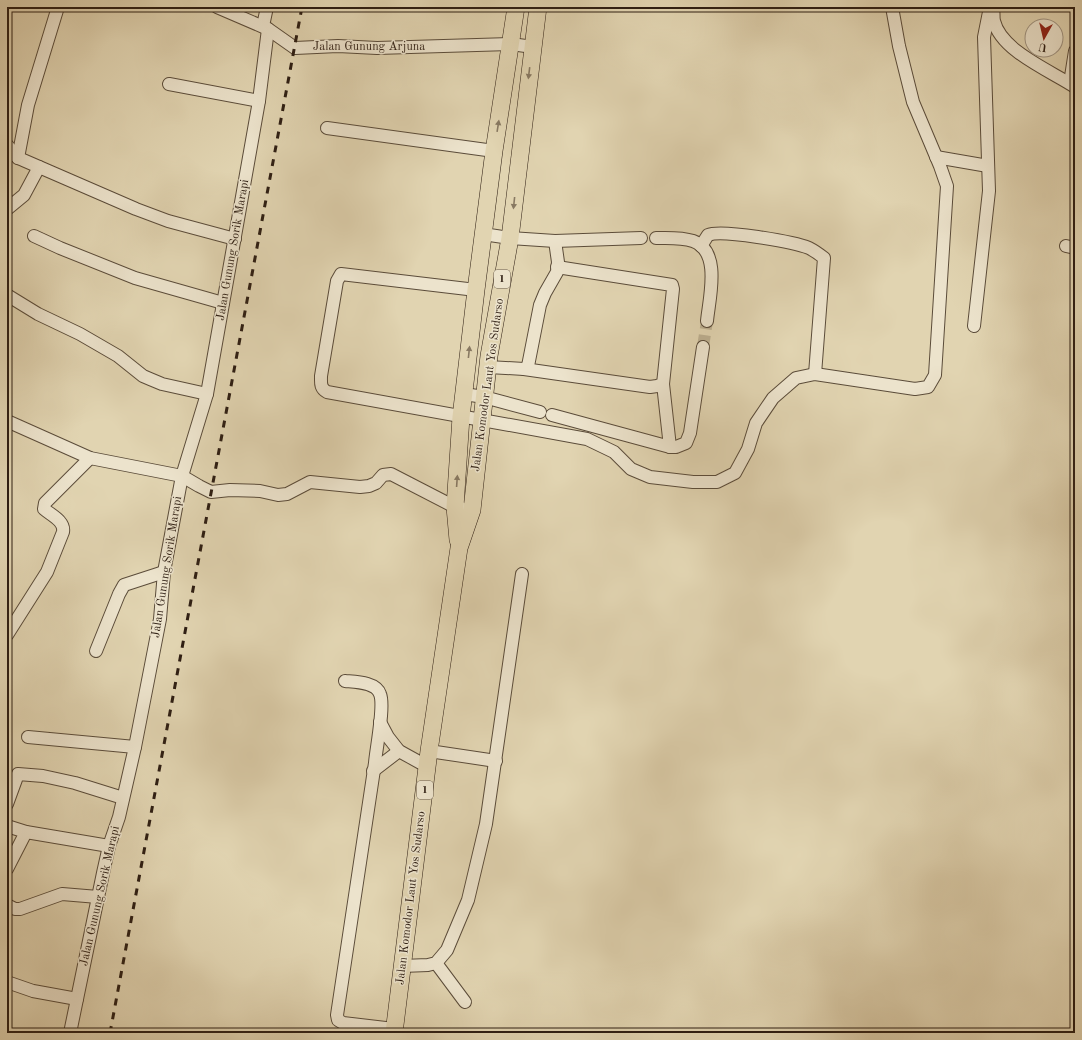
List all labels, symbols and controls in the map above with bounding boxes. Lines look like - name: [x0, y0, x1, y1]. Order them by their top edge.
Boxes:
- north arrow: [1024, 18, 1064, 58]
- text: U: [1037, 40, 1048, 52]
- street label: Jalan Gunung Arjuna: [313, 41, 425, 53]
- one-way arrow: [526, 67, 532, 80]
- one-way arrow: [495, 120, 501, 132]
- street label: Jalan Gunung Sorik Marapi: [215, 178, 251, 322]
- one-way arrow: [510, 196, 517, 209]
- road number: 1: [494, 270, 510, 288]
- street label: Jalan Komodor Laut Yos Sudarso: [470, 298, 506, 472]
- one-way arrow: [466, 346, 472, 358]
- one-way arrow: [453, 475, 460, 487]
- street label: Jalan Gunung Sorik Marapi: [150, 495, 184, 639]
- road number: 1: [417, 781, 433, 799]
- street label: Jalan Komodor Laut Yos Sudarso: [394, 810, 428, 986]
- street label: Jalan Gunung Sorik Marapi: [78, 825, 122, 967]

